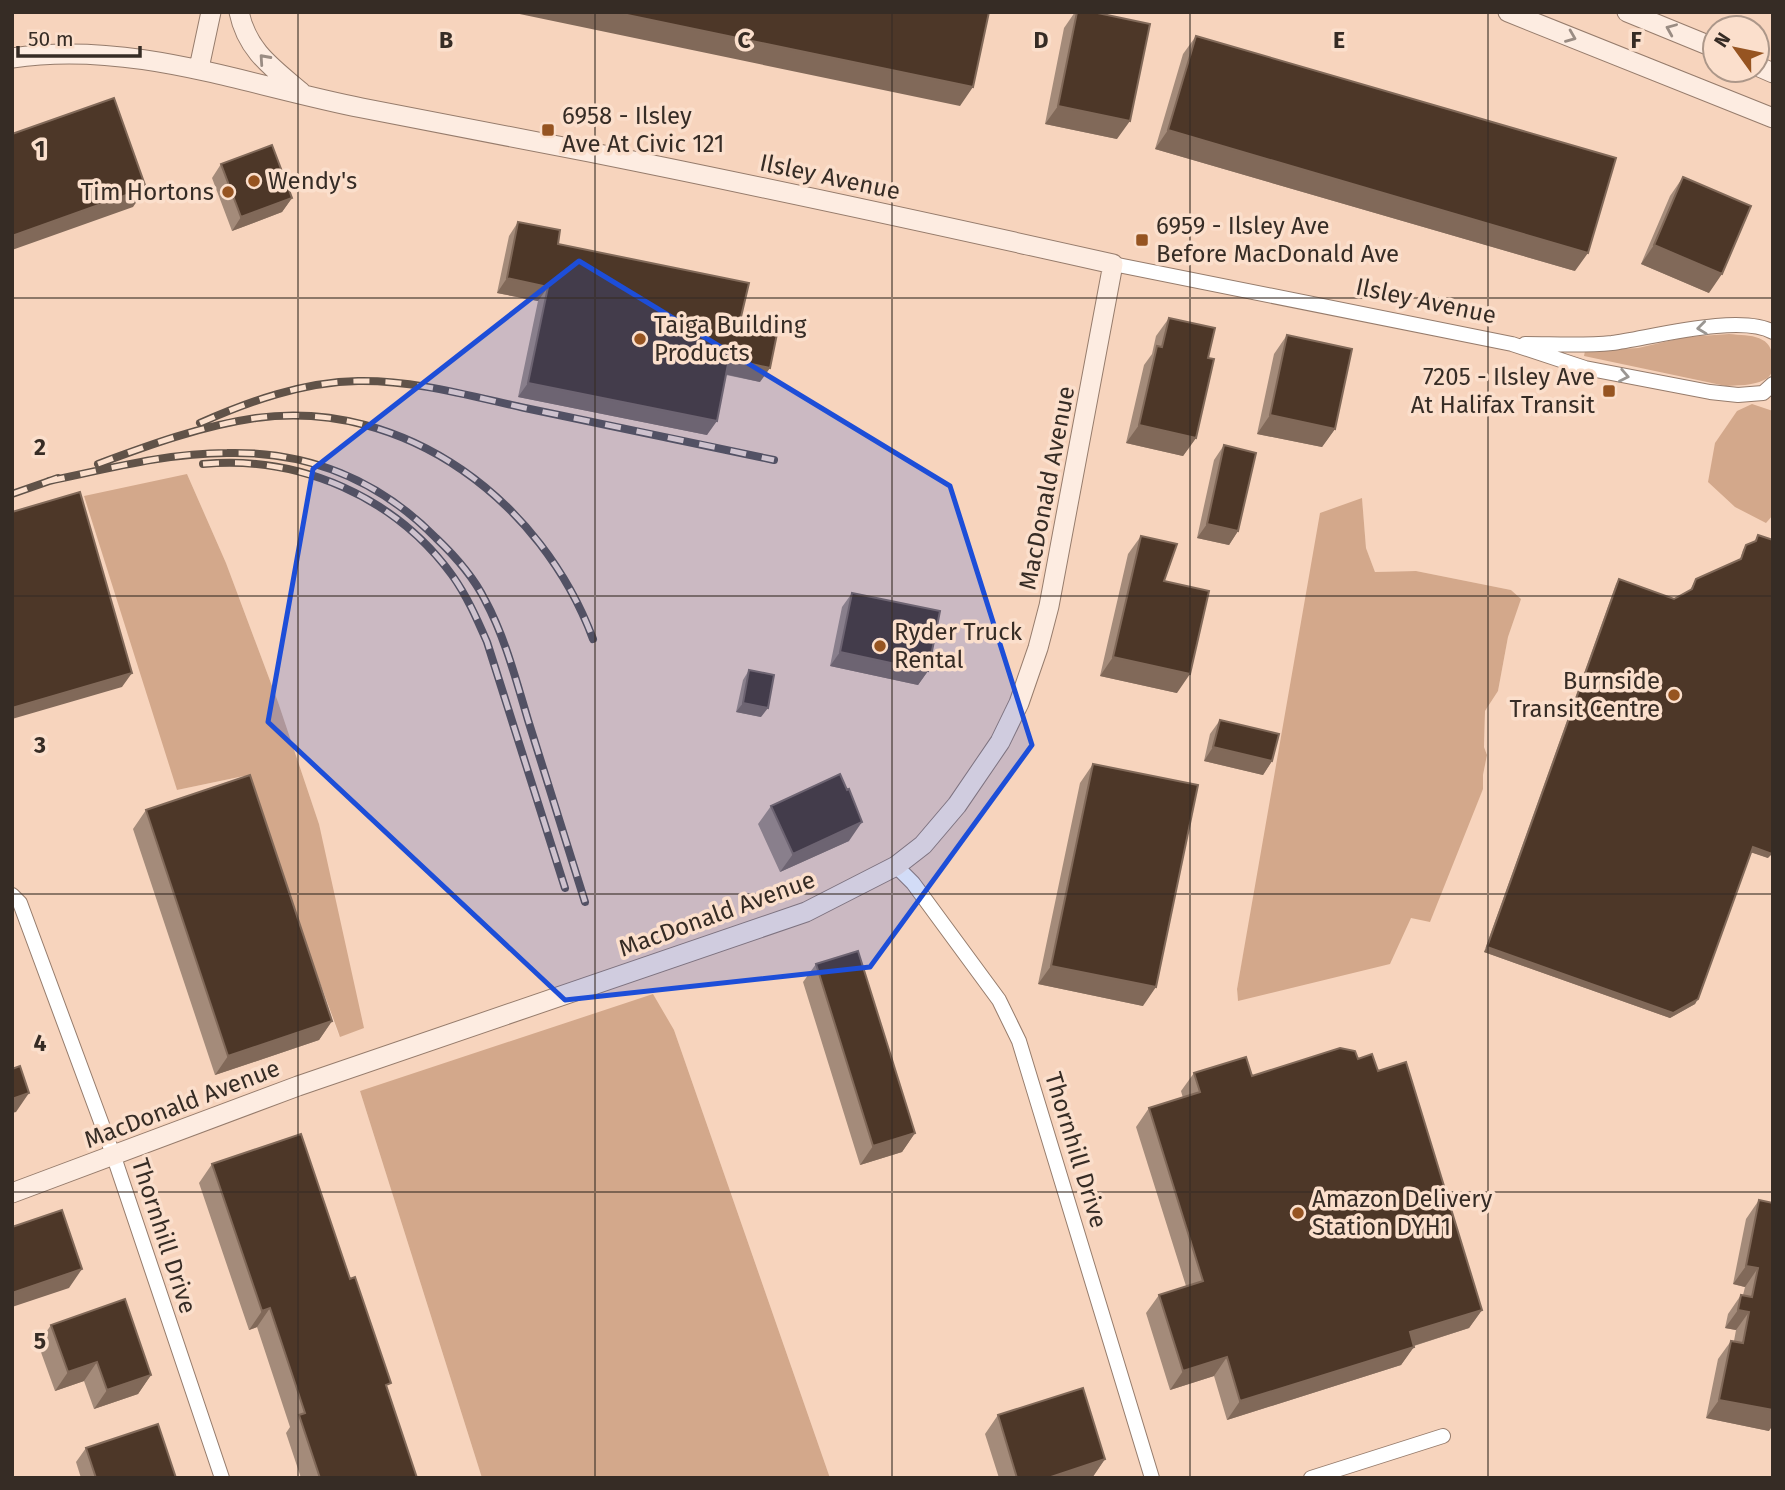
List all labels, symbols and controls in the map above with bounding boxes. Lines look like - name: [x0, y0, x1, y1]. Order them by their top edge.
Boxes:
- scale bar: [18, 14, 140, 58]
- north arrow: [1701, 14, 1771, 84]
- one-way arrow: [1666, 23, 1679, 37]
- text: 50 m: [28, 26, 74, 52]
- text: B: [439, 26, 453, 54]
- text: C: [737, 26, 751, 54]
- text: D: [1034, 26, 1049, 54]
- text: E: [1333, 26, 1345, 54]
- text: F: [1630, 26, 1642, 54]
- one-way arrow: [1565, 28, 1577, 42]
- text: N: [1709, 28, 1735, 52]
- one-way arrow: [260, 54, 272, 67]
- place label: 6958 - Ilsley Ave At Civic 121: [562, 102, 724, 158]
- marker: 6958 - Ilsley Ave At Civic 121: [540, 122, 556, 138]
- text: 1: [35, 135, 45, 163]
- street label: Ilsley Avenue: [757, 148, 903, 206]
- place label: Wendy's: [268, 167, 357, 195]
- marker: Wendy's: [246, 173, 262, 189]
- place label: Tim Hortons: [81, 178, 214, 206]
- marker: Tim Hortons: [220, 184, 236, 200]
- place label: 6959 - Ilsley Ave Before MacDonald Ave: [1156, 212, 1399, 268]
- marker: 6959 - Ilsley Ave Before MacDonald Ave: [1134, 232, 1150, 248]
- street label: Ilsley Avenue: [1353, 272, 1499, 330]
- place label: Taiga Building Products: [654, 311, 807, 367]
- one-way arrow: [1697, 321, 1708, 336]
- marker: Taiga Building Products: [632, 331, 648, 347]
- place label: 7205 - Ilsley Ave At Halifax Transit: [1411, 363, 1595, 419]
- one-way arrow: [1618, 367, 1630, 382]
- marker: 7205 - Ilsley Ave At Halifax Transit: [1601, 383, 1617, 399]
- street label: MacDonald Avenue: [1014, 384, 1080, 592]
- text: 2: [34, 433, 46, 461]
- place label: Ryder Truck Rental: [894, 618, 1023, 674]
- marker: Ryder Truck Rental: [872, 638, 888, 654]
- place label: Burnside Transit Centre: [1509, 667, 1660, 723]
- marker: Burnside Transit Centre: [1666, 687, 1682, 703]
- text: 3: [33, 731, 46, 759]
- street label: MacDonald Avenue: [615, 865, 819, 963]
- text: 4: [34, 1029, 47, 1057]
- street label: MacDonald Avenue: [80, 1054, 284, 1154]
- street label: Thornhill Drive: [1039, 1069, 1113, 1231]
- street label: Thornhill Drive: [126, 1155, 202, 1317]
- place label: Amazon Delivery Station DYH1: [1312, 1185, 1493, 1241]
- marker: Amazon Delivery Station DYH1: [1290, 1205, 1306, 1221]
- text: 5: [34, 1327, 46, 1355]

